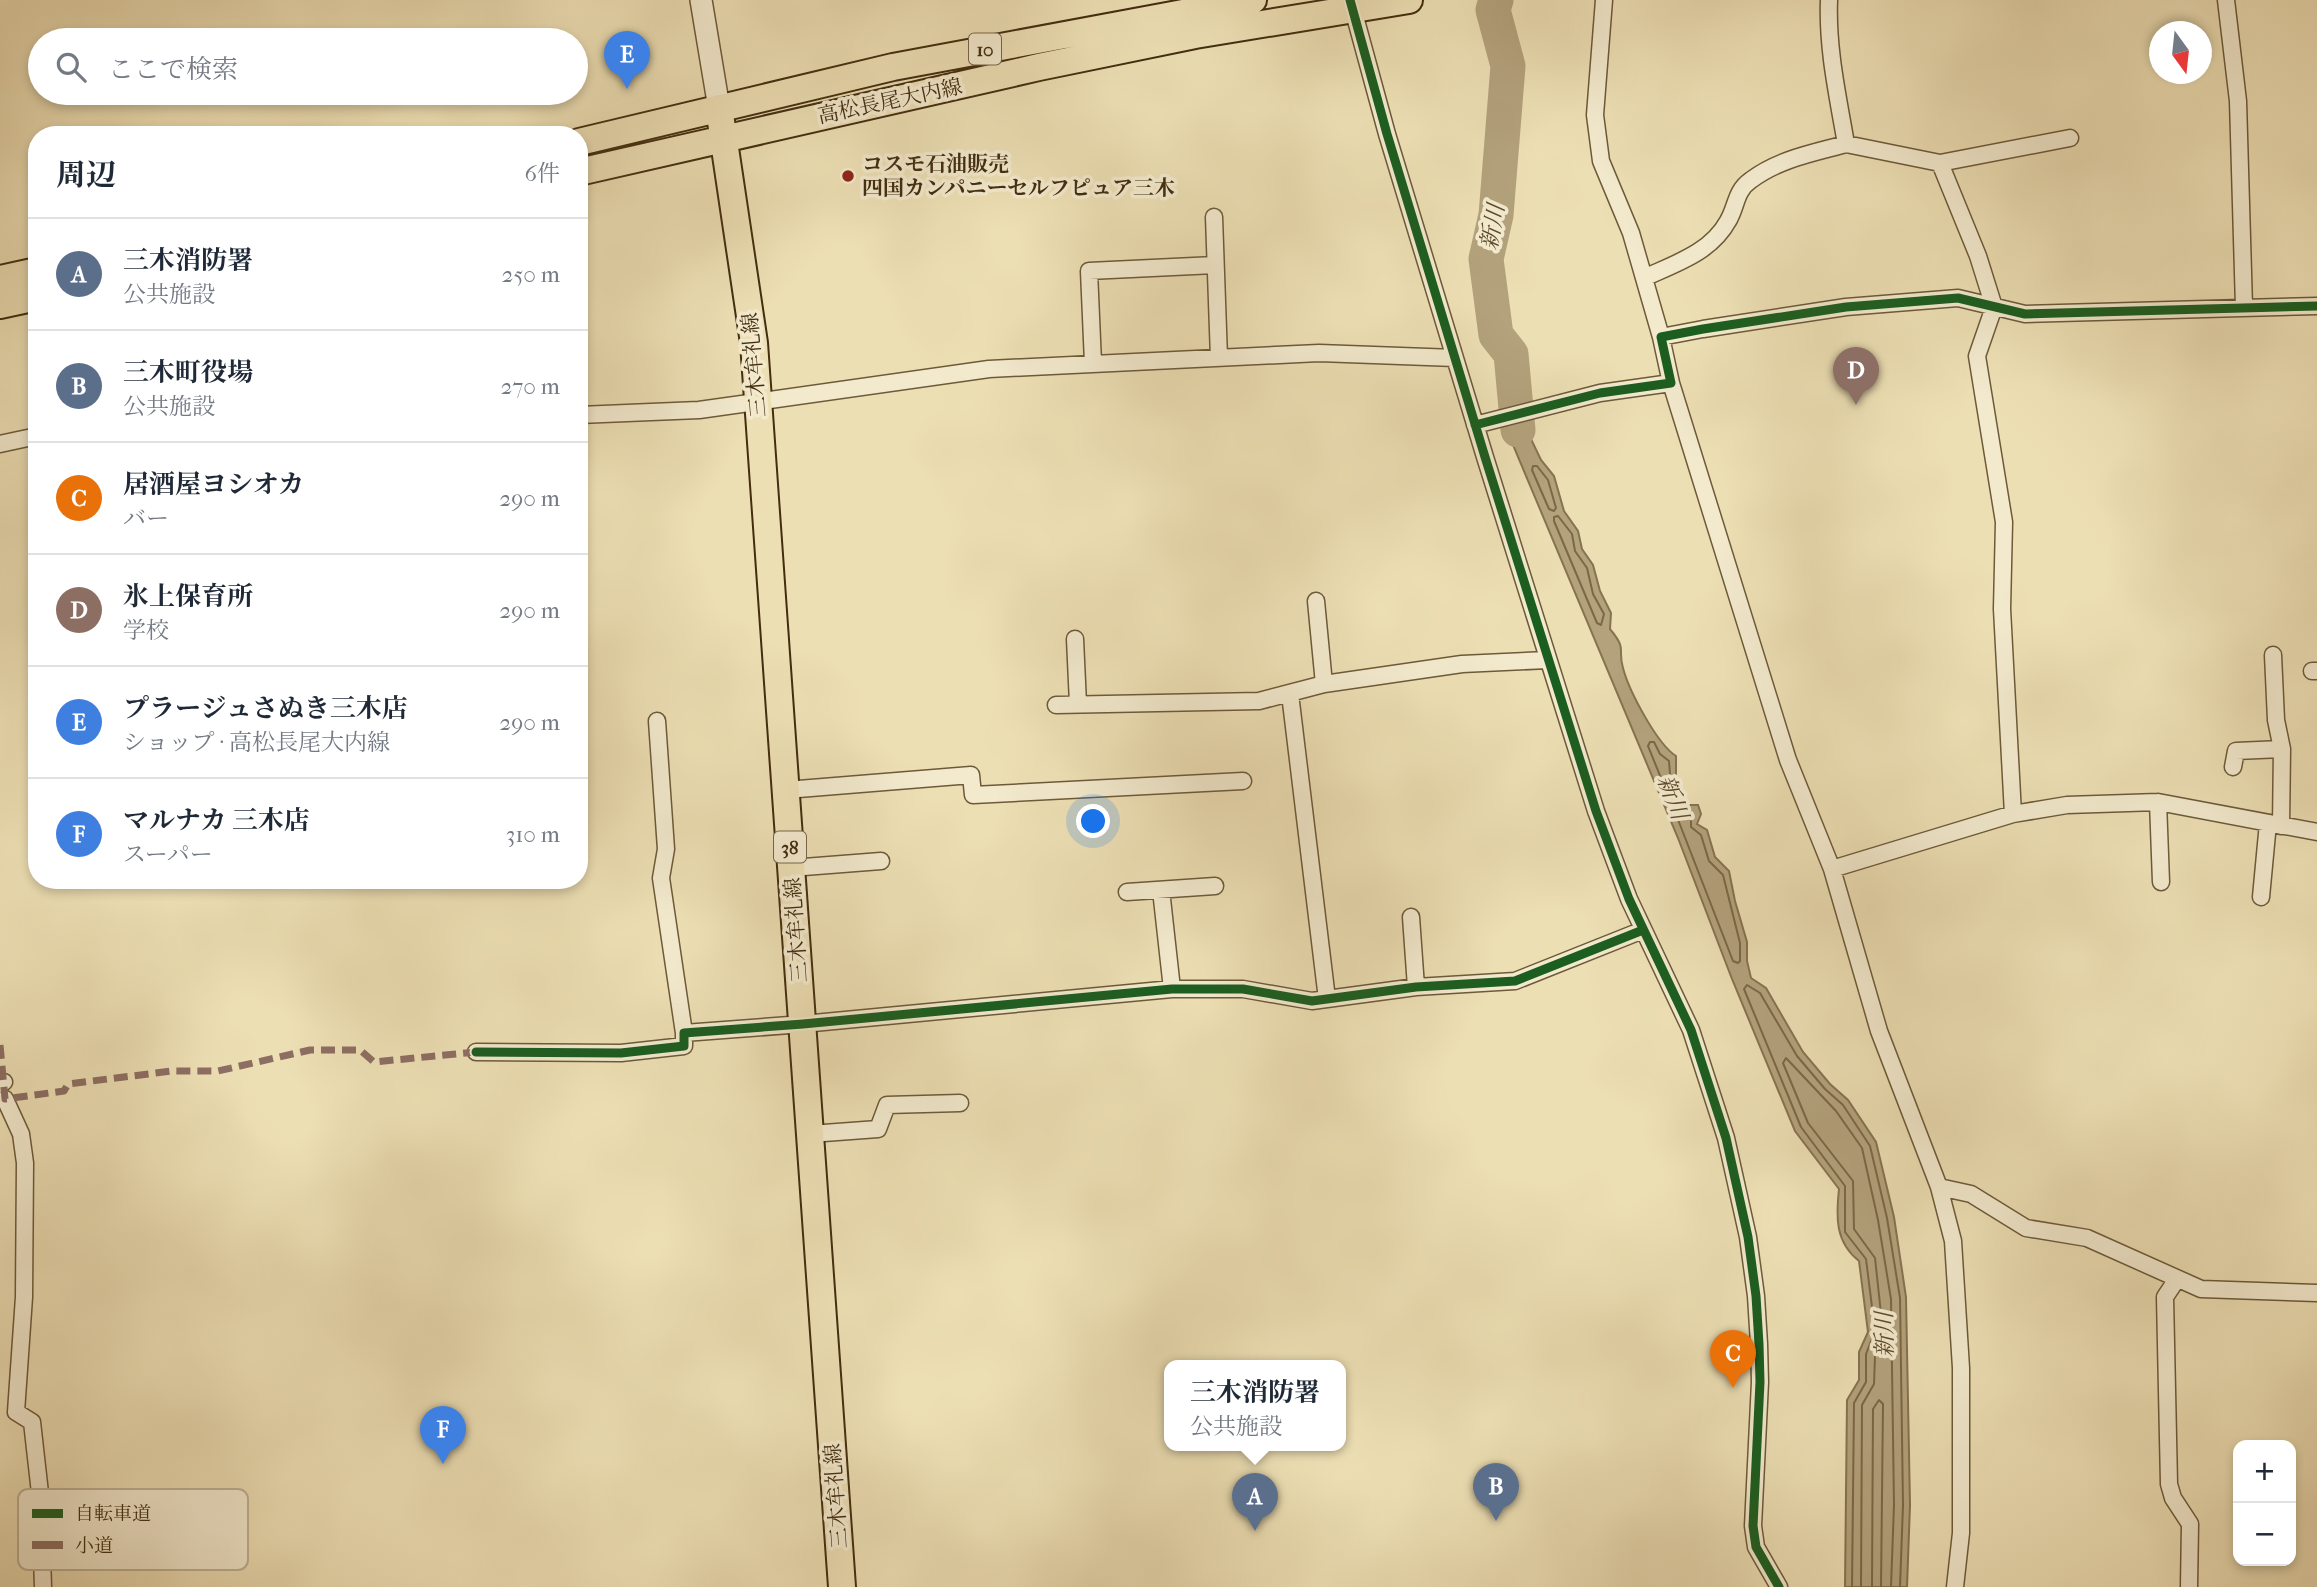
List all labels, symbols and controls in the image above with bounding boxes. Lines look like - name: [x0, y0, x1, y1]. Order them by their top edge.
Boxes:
- north arrow: [2149, 21, 2212, 84]
- search box: [28, 28, 588, 105]
- pin: E: [604, 31, 650, 89]
- road number: 10: [969, 34, 1001, 64]
- icon: search: [52, 48, 90, 86]
- text: ここで検索: [108, 54, 238, 85]
- street label: 高松長尾大内線: [816, 74, 964, 128]
- place label: コスモ石油販売 四国カンパニーセルフピュア三木: [862, 152, 1175, 200]
- text: 周辺: [56, 158, 116, 193]
- text: 6件: [525, 160, 560, 187]
- marker: コスモ石油販売 四国カンパニーセルフピュア三木: [840, 168, 856, 184]
- water label: 新川: [1475, 199, 1510, 252]
- text: 三木消防署: [123, 245, 253, 276]
- text: A: [72, 261, 86, 288]
- text: 250 m: [502, 261, 560, 288]
- text: 公共施設: [123, 281, 215, 308]
- street label: 三木牟礼線: [737, 312, 771, 418]
- pin: D: [1833, 347, 1879, 405]
- text: 三木町役場: [123, 357, 253, 388]
- text: B: [72, 373, 86, 400]
- text: 270 m: [500, 373, 560, 400]
- text: 公共施設: [123, 393, 215, 420]
- text: 居酒屋ヨシオカ: [123, 469, 304, 500]
- text: C: [71, 485, 87, 512]
- text: 290 m: [499, 485, 560, 512]
- text: バー: [123, 505, 169, 532]
- text: 氷上保育所: [123, 581, 253, 612]
- text: D: [70, 597, 88, 624]
- text: 290 m: [499, 597, 560, 624]
- text: 学校: [123, 617, 169, 644]
- text: プラージュさぬき三木店: [123, 693, 408, 724]
- text: E: [72, 709, 86, 736]
- text: 290 m: [499, 709, 560, 736]
- text: ショップ · 高松長尾大内線: [123, 729, 390, 756]
- water label: 新川: [1652, 771, 1694, 826]
- your location: [1076, 804, 1110, 838]
- text: マルナカ 三木店: [123, 805, 310, 836]
- text: F: [73, 821, 85, 848]
- text: 310 m: [506, 821, 560, 848]
- road number: 38: [774, 832, 806, 862]
- text: スーパー: [123, 841, 213, 868]
- street label: 三木牟礼線: [780, 877, 812, 983]
- water label: 新川: [1871, 1309, 1898, 1358]
- pin: C: [1710, 1330, 1756, 1388]
- popup: [1164, 1360, 1346, 1451]
- text: 三木消防署: [1190, 1377, 1320, 1408]
- pin: F: [420, 1406, 466, 1464]
- text: 公共施設: [1190, 1413, 1282, 1440]
- map controls: [2233, 1440, 2296, 1566]
- button: +: [2233, 1440, 2296, 1503]
- street label: 三木牟礼線: [820, 1443, 852, 1549]
- pin: B: [1473, 1463, 1519, 1521]
- pin: A: [1232, 1473, 1278, 1531]
- legend: [18, 1489, 248, 1570]
- text: 自転車道: [75, 1503, 151, 1525]
- button: −: [2233, 1503, 2296, 1566]
- text: 小道: [75, 1535, 113, 1557]

